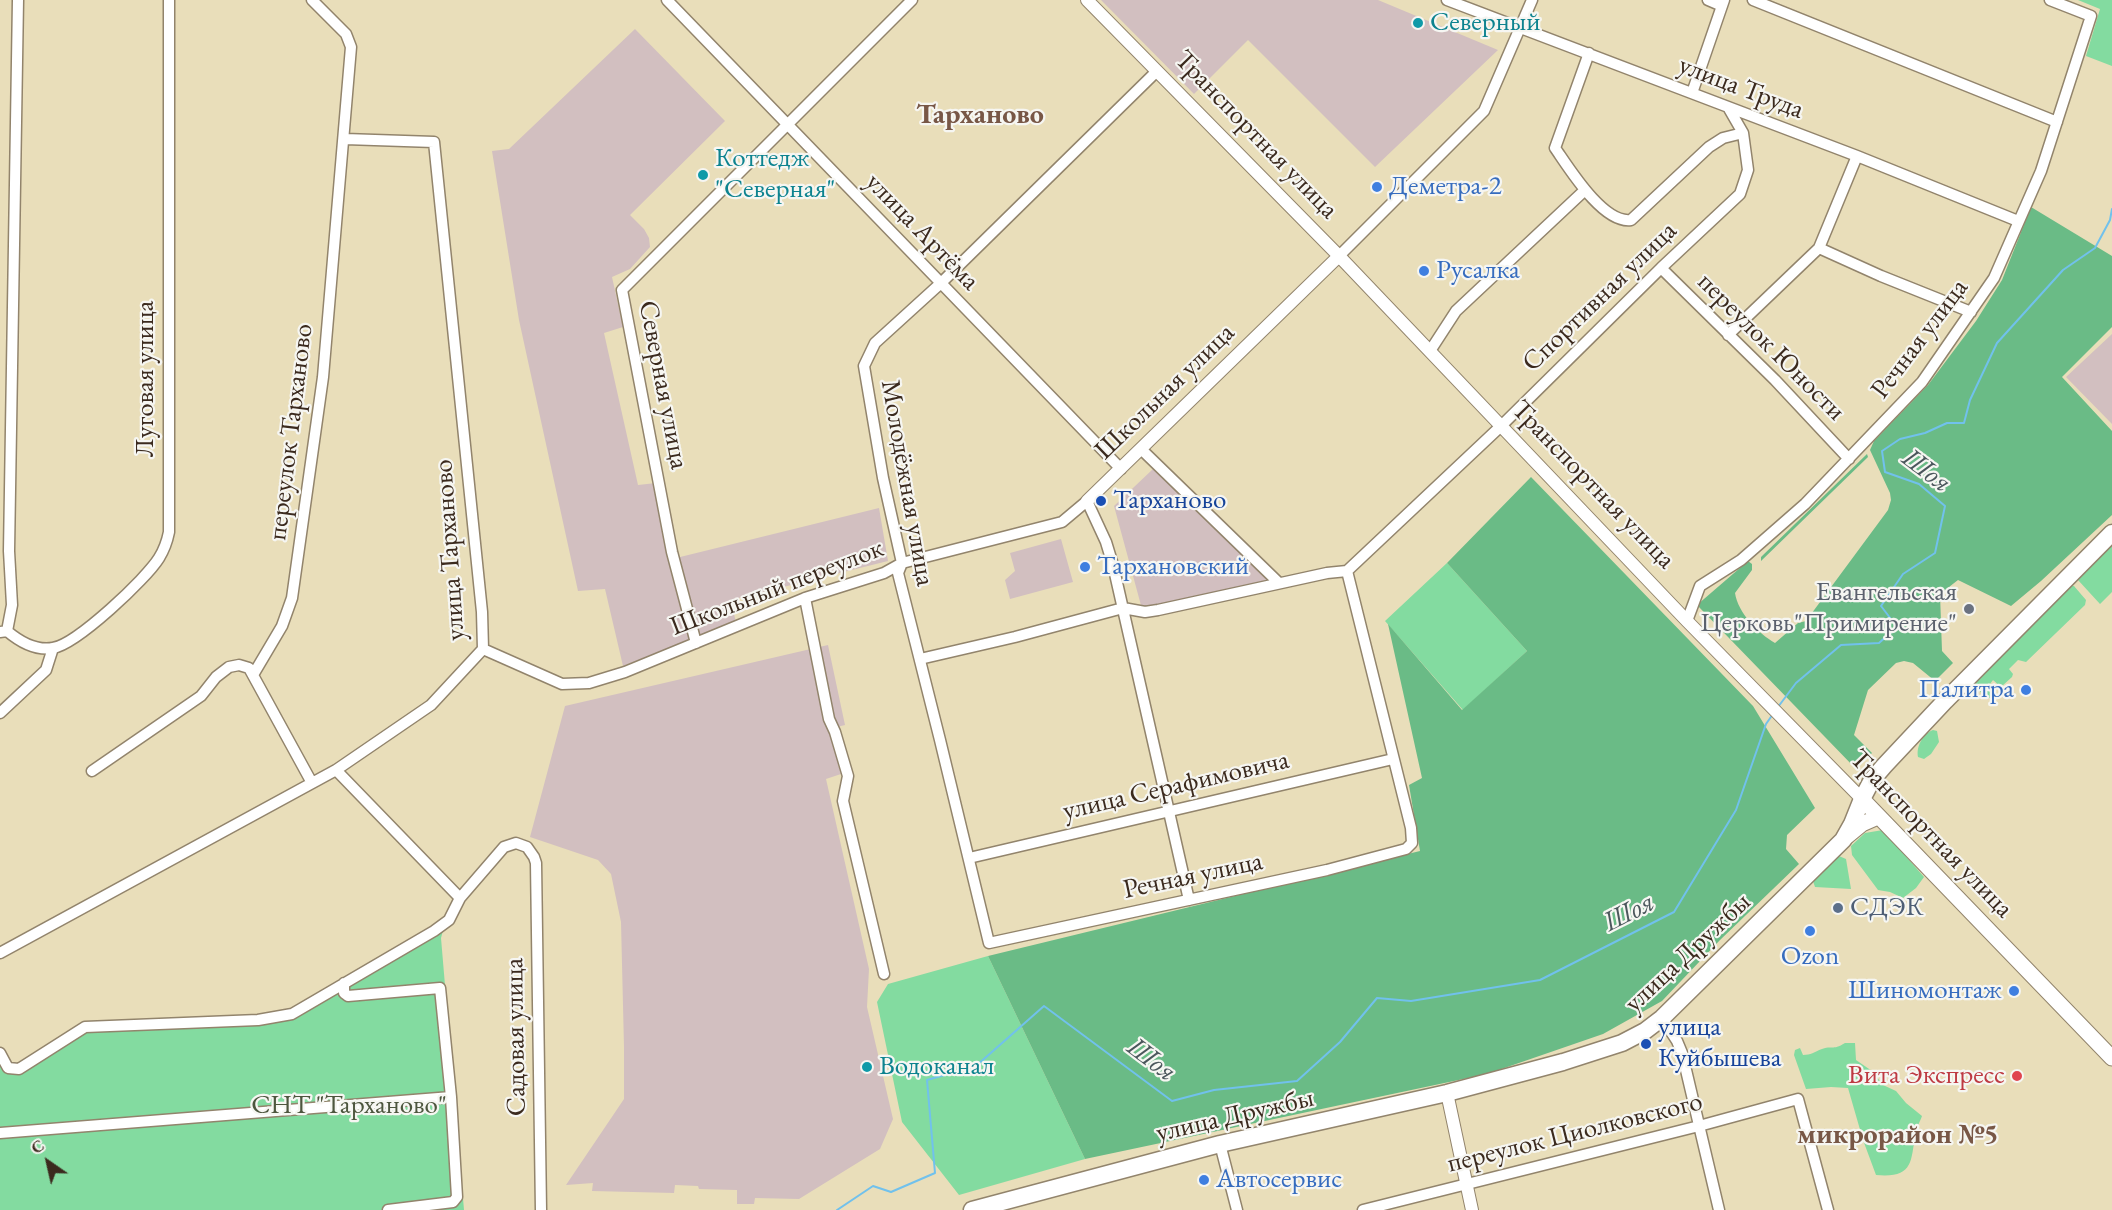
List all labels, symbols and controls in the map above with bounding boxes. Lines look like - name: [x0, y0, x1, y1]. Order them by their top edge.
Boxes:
- place label: Северный: [1430, 7, 1541, 39]
- marker: Северный: [1411, 16, 1425, 30]
- street label: Транспортная улица: [1167, 44, 1345, 226]
- street label: улица Труда: [1674, 49, 1808, 127]
- district label: Тарханово: [916, 98, 1044, 132]
- place label: Коттедж "Северная": [715, 143, 835, 206]
- street label: улица Артёма: [858, 167, 986, 297]
- marker: Коттедж "Северная": [696, 168, 710, 182]
- place label: Деметра-2: [1389, 171, 1502, 203]
- marker: Деметра-2: [1370, 180, 1384, 194]
- street label: Спортивная улица: [1516, 215, 1684, 379]
- place label: Русалка: [1436, 255, 1520, 287]
- marker: Русалка: [1417, 264, 1431, 278]
- street label: переулок Юности: [1690, 266, 1852, 428]
- street label: Речная улица: [1864, 273, 1976, 405]
- street label: Северная улица: [631, 298, 695, 472]
- street label: Луговая улица: [130, 301, 162, 457]
- street label: Школьная улица: [1088, 317, 1242, 467]
- street label: переулок Тарханово: [262, 322, 320, 542]
- street label: Молодёжная улица: [873, 377, 941, 589]
- street label: Транспортная улица: [1504, 394, 1682, 576]
- water label: Шоя: [1895, 442, 1957, 500]
- street label: улица Тарханово: [427, 458, 473, 642]
- place label: Тарханово: [1113, 485, 1226, 517]
- marker: Тарханово: [1094, 494, 1108, 508]
- street label: Школьный переулок: [666, 532, 888, 644]
- place label: Тархановский: [1097, 551, 1249, 583]
- marker: Тархановский: [1078, 560, 1092, 574]
- place label: Евангельская Церковь"Примирение": [1700, 577, 1957, 640]
- marker: Евангельская Церковь"Примирение": [1962, 602, 1976, 616]
- place label: Палитра: [1918, 674, 2014, 706]
- marker: Палитра: [2019, 683, 2033, 697]
- street label: Транспортная улица: [1842, 743, 2020, 925]
- street label: улица Серафимовича: [1060, 744, 1292, 828]
- street label: Речная улица: [1120, 845, 1266, 907]
- water label: Шоя: [1598, 886, 1660, 940]
- street label: улица Дружбы: [1618, 886, 1758, 1020]
- place label: СДЭК: [1850, 892, 1924, 924]
- marker: СДЭК: [1831, 901, 1845, 915]
- marker: Ozon: [1803, 924, 1817, 938]
- place label: Ozon: [1781, 941, 1839, 973]
- street label: Садовая улица: [498, 958, 534, 1116]
- place label: Шиномонтаж: [1848, 975, 2002, 1007]
- marker: Шиномонтаж: [2007, 984, 2021, 998]
- place label: улица Куйбышева: [1658, 1012, 1782, 1075]
- water label: Шоя: [1120, 1031, 1182, 1089]
- marker: улица Куйбышева: [1639, 1037, 1653, 1051]
- place label: Водоканал: [879, 1051, 994, 1083]
- marker: Водоканал: [860, 1060, 874, 1074]
- place label: Вита Экспресс: [1848, 1060, 2005, 1092]
- marker: Вита Экспресс: [2010, 1069, 2024, 1083]
- street label: улица Дружбы: [1153, 1082, 1317, 1150]
- street label: переулок Циолковского: [1444, 1086, 1706, 1180]
- park label: СНТ "Тарханово": [251, 1090, 447, 1122]
- district label: микрорайон №5: [1797, 1118, 1999, 1152]
- north arrow: [18, 1132, 78, 1192]
- text: С: [27, 1135, 48, 1159]
- place label: Автосервис: [1216, 1164, 1342, 1196]
- marker: Автосервис: [1197, 1173, 1211, 1187]

